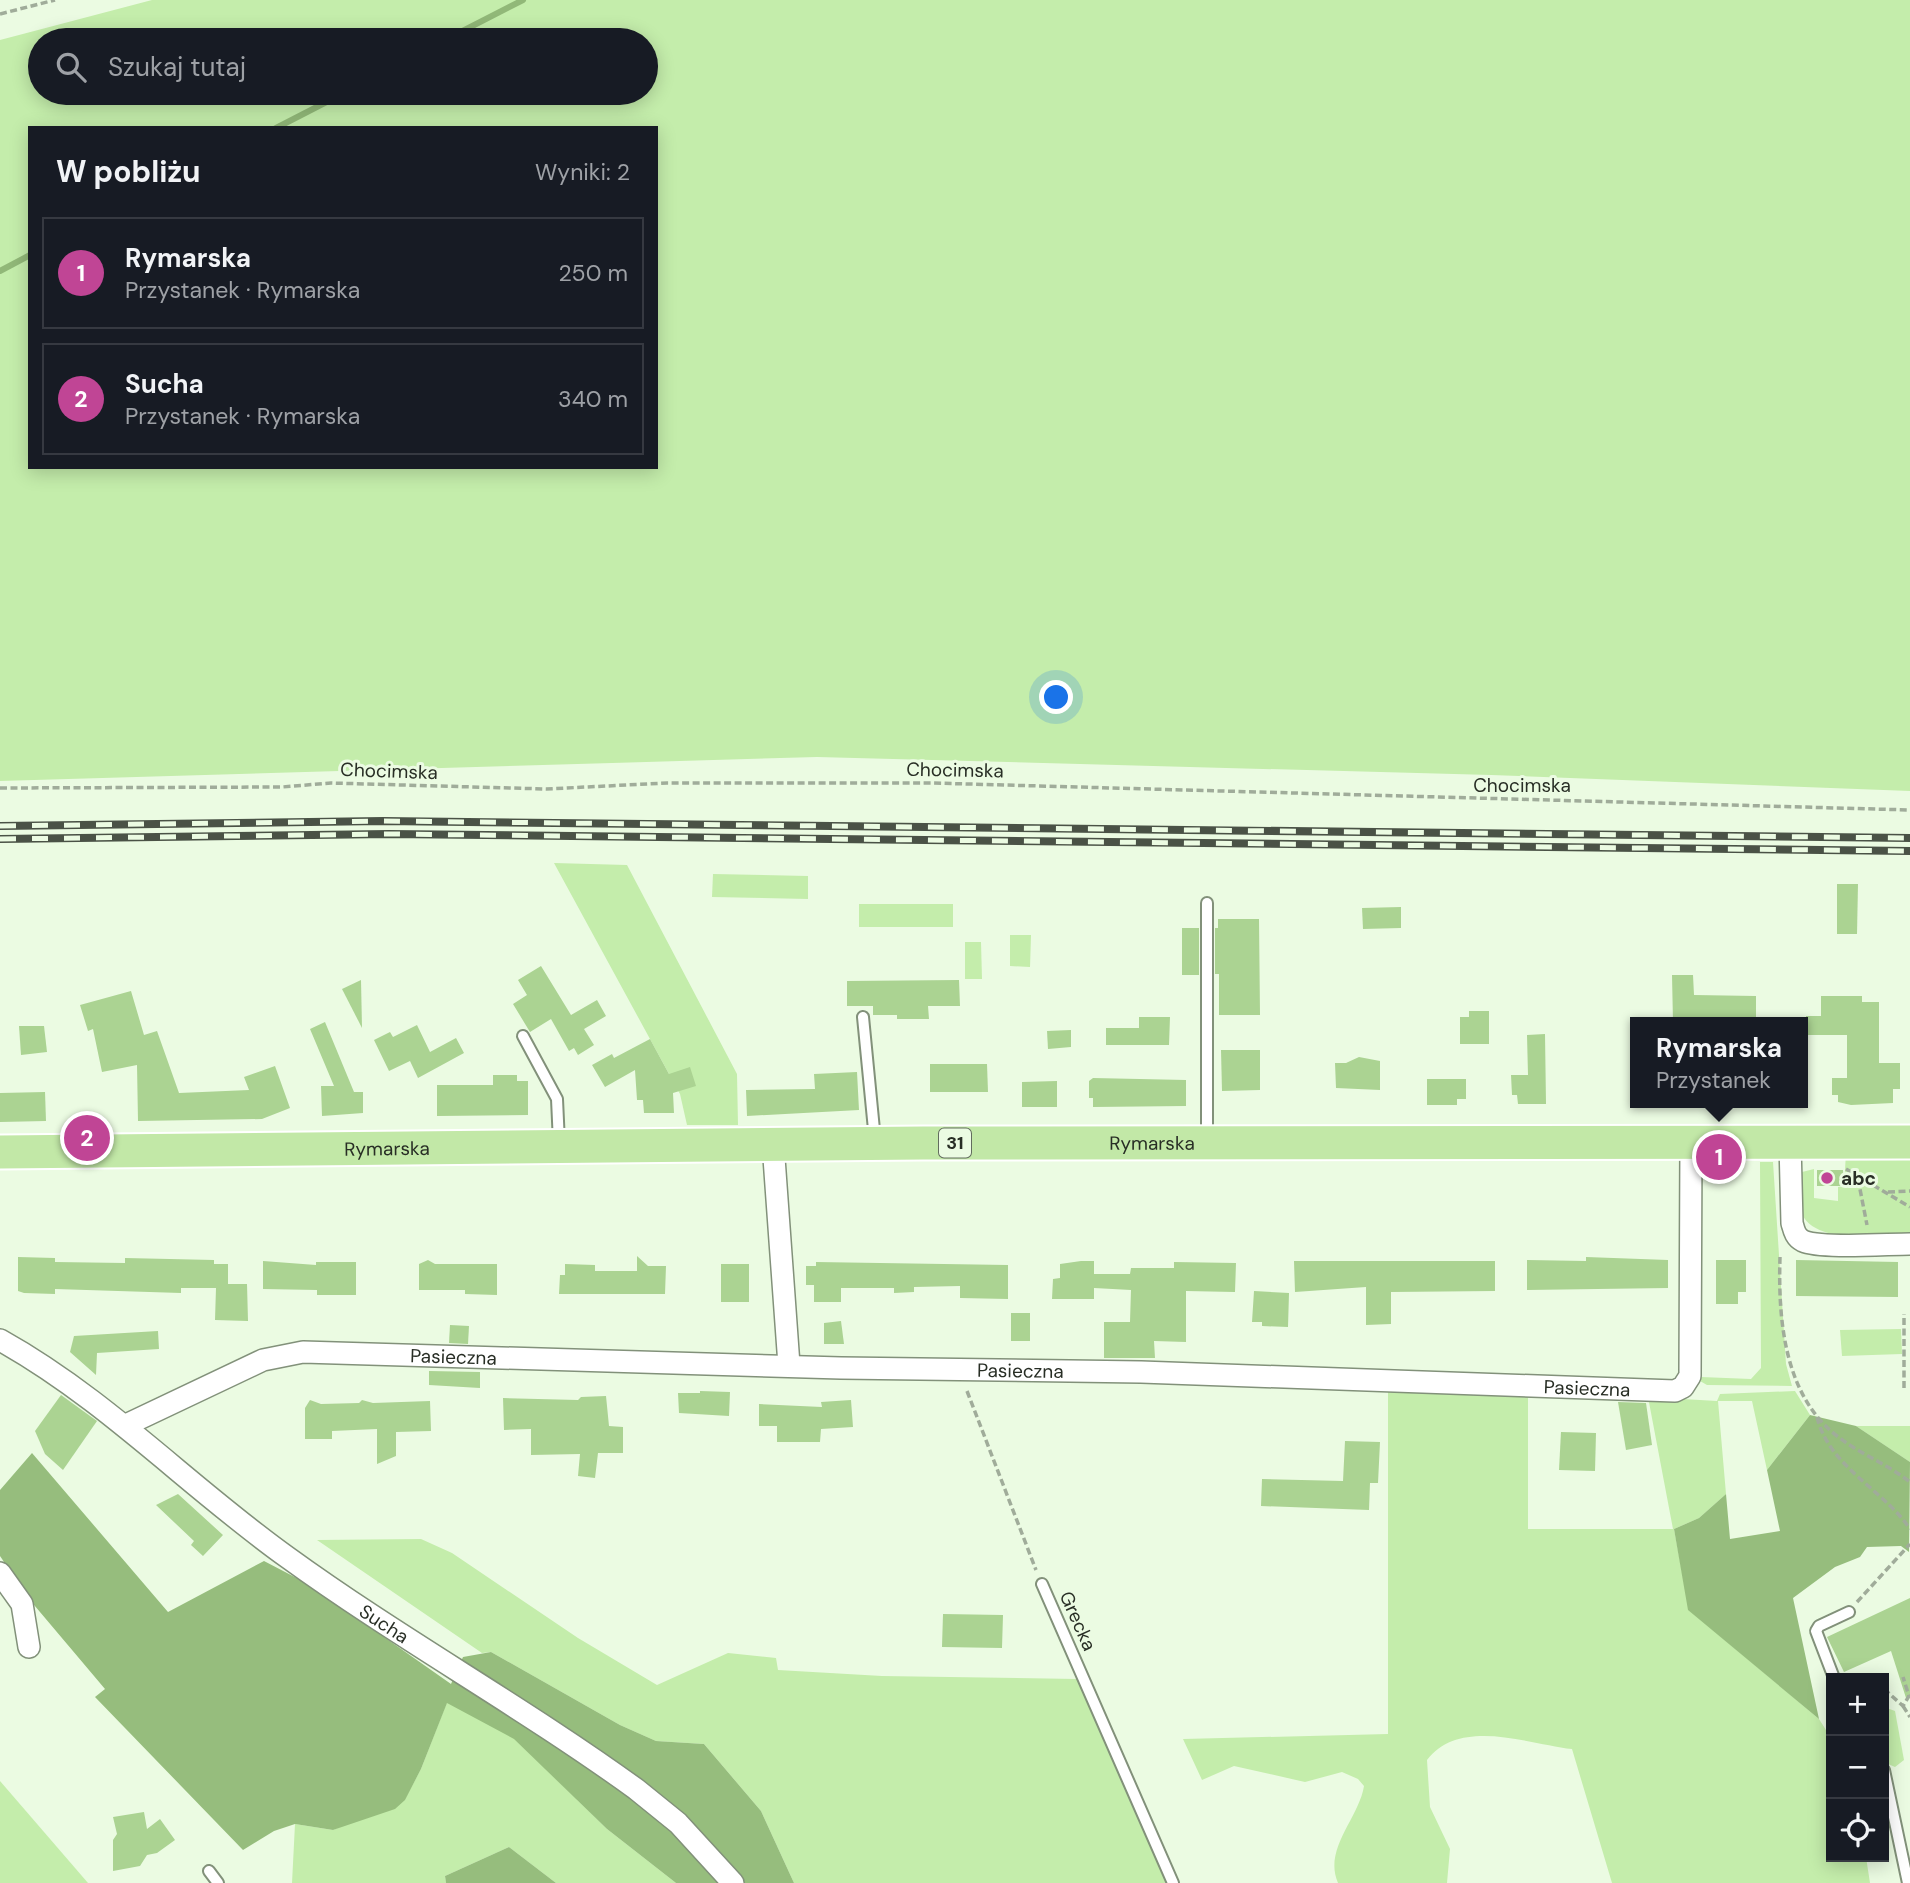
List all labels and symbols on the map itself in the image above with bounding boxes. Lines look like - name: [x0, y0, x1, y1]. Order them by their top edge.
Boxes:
- your location: [1039, 680, 1073, 714]
- street label: Chocimska: [340, 757, 438, 785]
- street label: Chocimska: [906, 757, 1004, 783]
- street label: Chocimska: [1473, 773, 1571, 798]
- pin: 2: [64, 1112, 110, 1164]
- road number: 31: [939, 1128, 971, 1158]
- street label: Rymarska: [1109, 1130, 1195, 1155]
- pin: 1: [1696, 1131, 1742, 1183]
- street label: Rymarska: [344, 1135, 430, 1161]
- place label: abc: [1841, 1166, 1876, 1191]
- marker: abc: [1819, 1170, 1835, 1186]
- street label: Pasieczna: [410, 1343, 497, 1370]
- street label: Pasieczna: [977, 1357, 1064, 1383]
- street label: Pasieczna: [1543, 1374, 1631, 1402]
- street label: Grecka: [1054, 1587, 1102, 1655]
- street label: Sucha: [355, 1598, 414, 1649]

